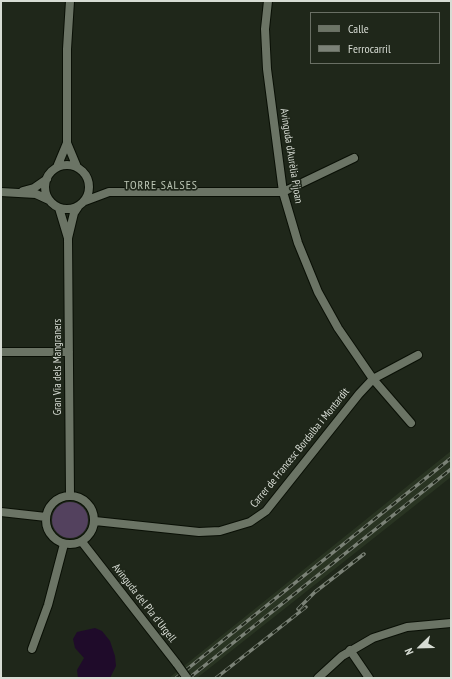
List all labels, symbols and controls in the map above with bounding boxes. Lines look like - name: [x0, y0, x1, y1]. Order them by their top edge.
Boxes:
- legend: [310, 12, 440, 64]
- text: Calle: [348, 21, 369, 36]
- text: Ferrocarril: [348, 41, 391, 56]
- street label: Avinguda d'Aurèlia Pijoan: [277, 108, 305, 204]
- district label: TORRE SALSES: [124, 179, 198, 193]
- street label: Gran Via dels Mangraners: [51, 319, 65, 415]
- street label: Carrer de Francesc Bordalba i Montardit: [248, 386, 352, 510]
- street label: Avinguda del Pla d'Urgell: [109, 561, 179, 645]
- north arrow: [400, 627, 440, 667]
- text: N: [401, 646, 417, 657]

